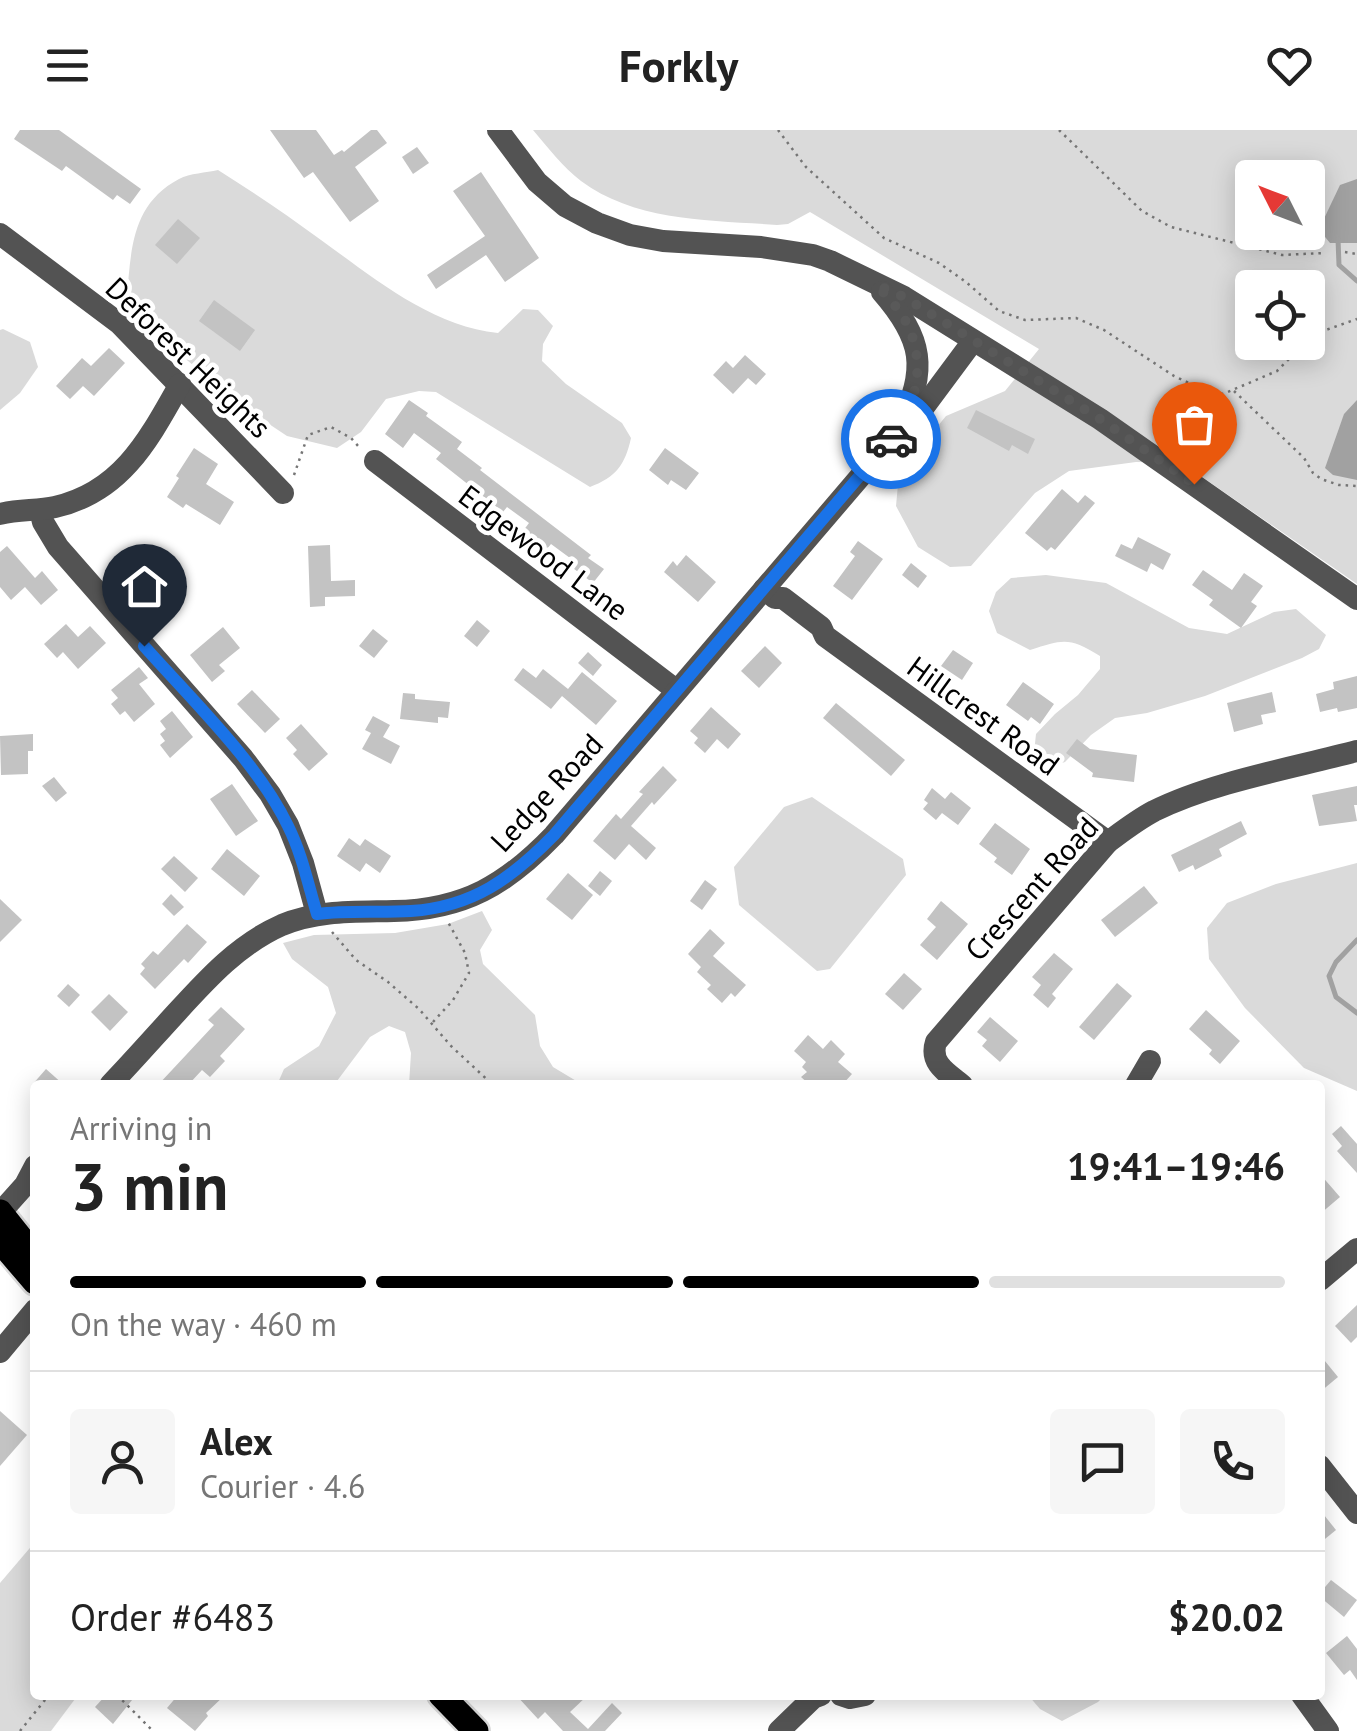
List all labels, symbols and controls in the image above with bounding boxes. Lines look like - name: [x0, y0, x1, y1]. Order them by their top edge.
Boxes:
- text: Forkly: [619, 36, 738, 94]
- icon: menu: [40, 38, 95, 93]
- icon: heart: [1262, 38, 1317, 93]
- north arrow: [1235, 160, 1325, 250]
- map controls: [1235, 160, 1325, 360]
- street label: Deforest Heights: [98, 268, 280, 446]
- button: locate: [1235, 270, 1325, 360]
- pin: [1152, 382, 1237, 485]
- courier: [841, 389, 941, 489]
- icon: bag: [1167, 397, 1222, 452]
- icon: car: [864, 412, 919, 467]
- street label: Edgewood Lane: [451, 475, 637, 629]
- pin: [102, 544, 187, 647]
- icon: home: [117, 559, 172, 614]
- street label: Hillcrest Road: [900, 647, 1068, 783]
- street label: Ledge Road: [481, 725, 611, 859]
- street label: Crescent Road: [956, 808, 1106, 968]
- text: Arriving in: [70, 1107, 212, 1149]
- text: 19:41–19:46: [1067, 1141, 1285, 1190]
- text: 3 min: [70, 1144, 229, 1228]
- text: On the way · 460 m: [70, 1303, 337, 1345]
- button: person: [70, 1409, 175, 1514]
- button: chat: [1050, 1409, 1155, 1514]
- button: phone: [1180, 1409, 1285, 1514]
- text: Alex: [200, 1416, 273, 1465]
- text: Courier · 4.6: [200, 1465, 366, 1507]
- text: Order #6483: [70, 1592, 275, 1641]
- text: $20.02: [1168, 1592, 1285, 1641]

